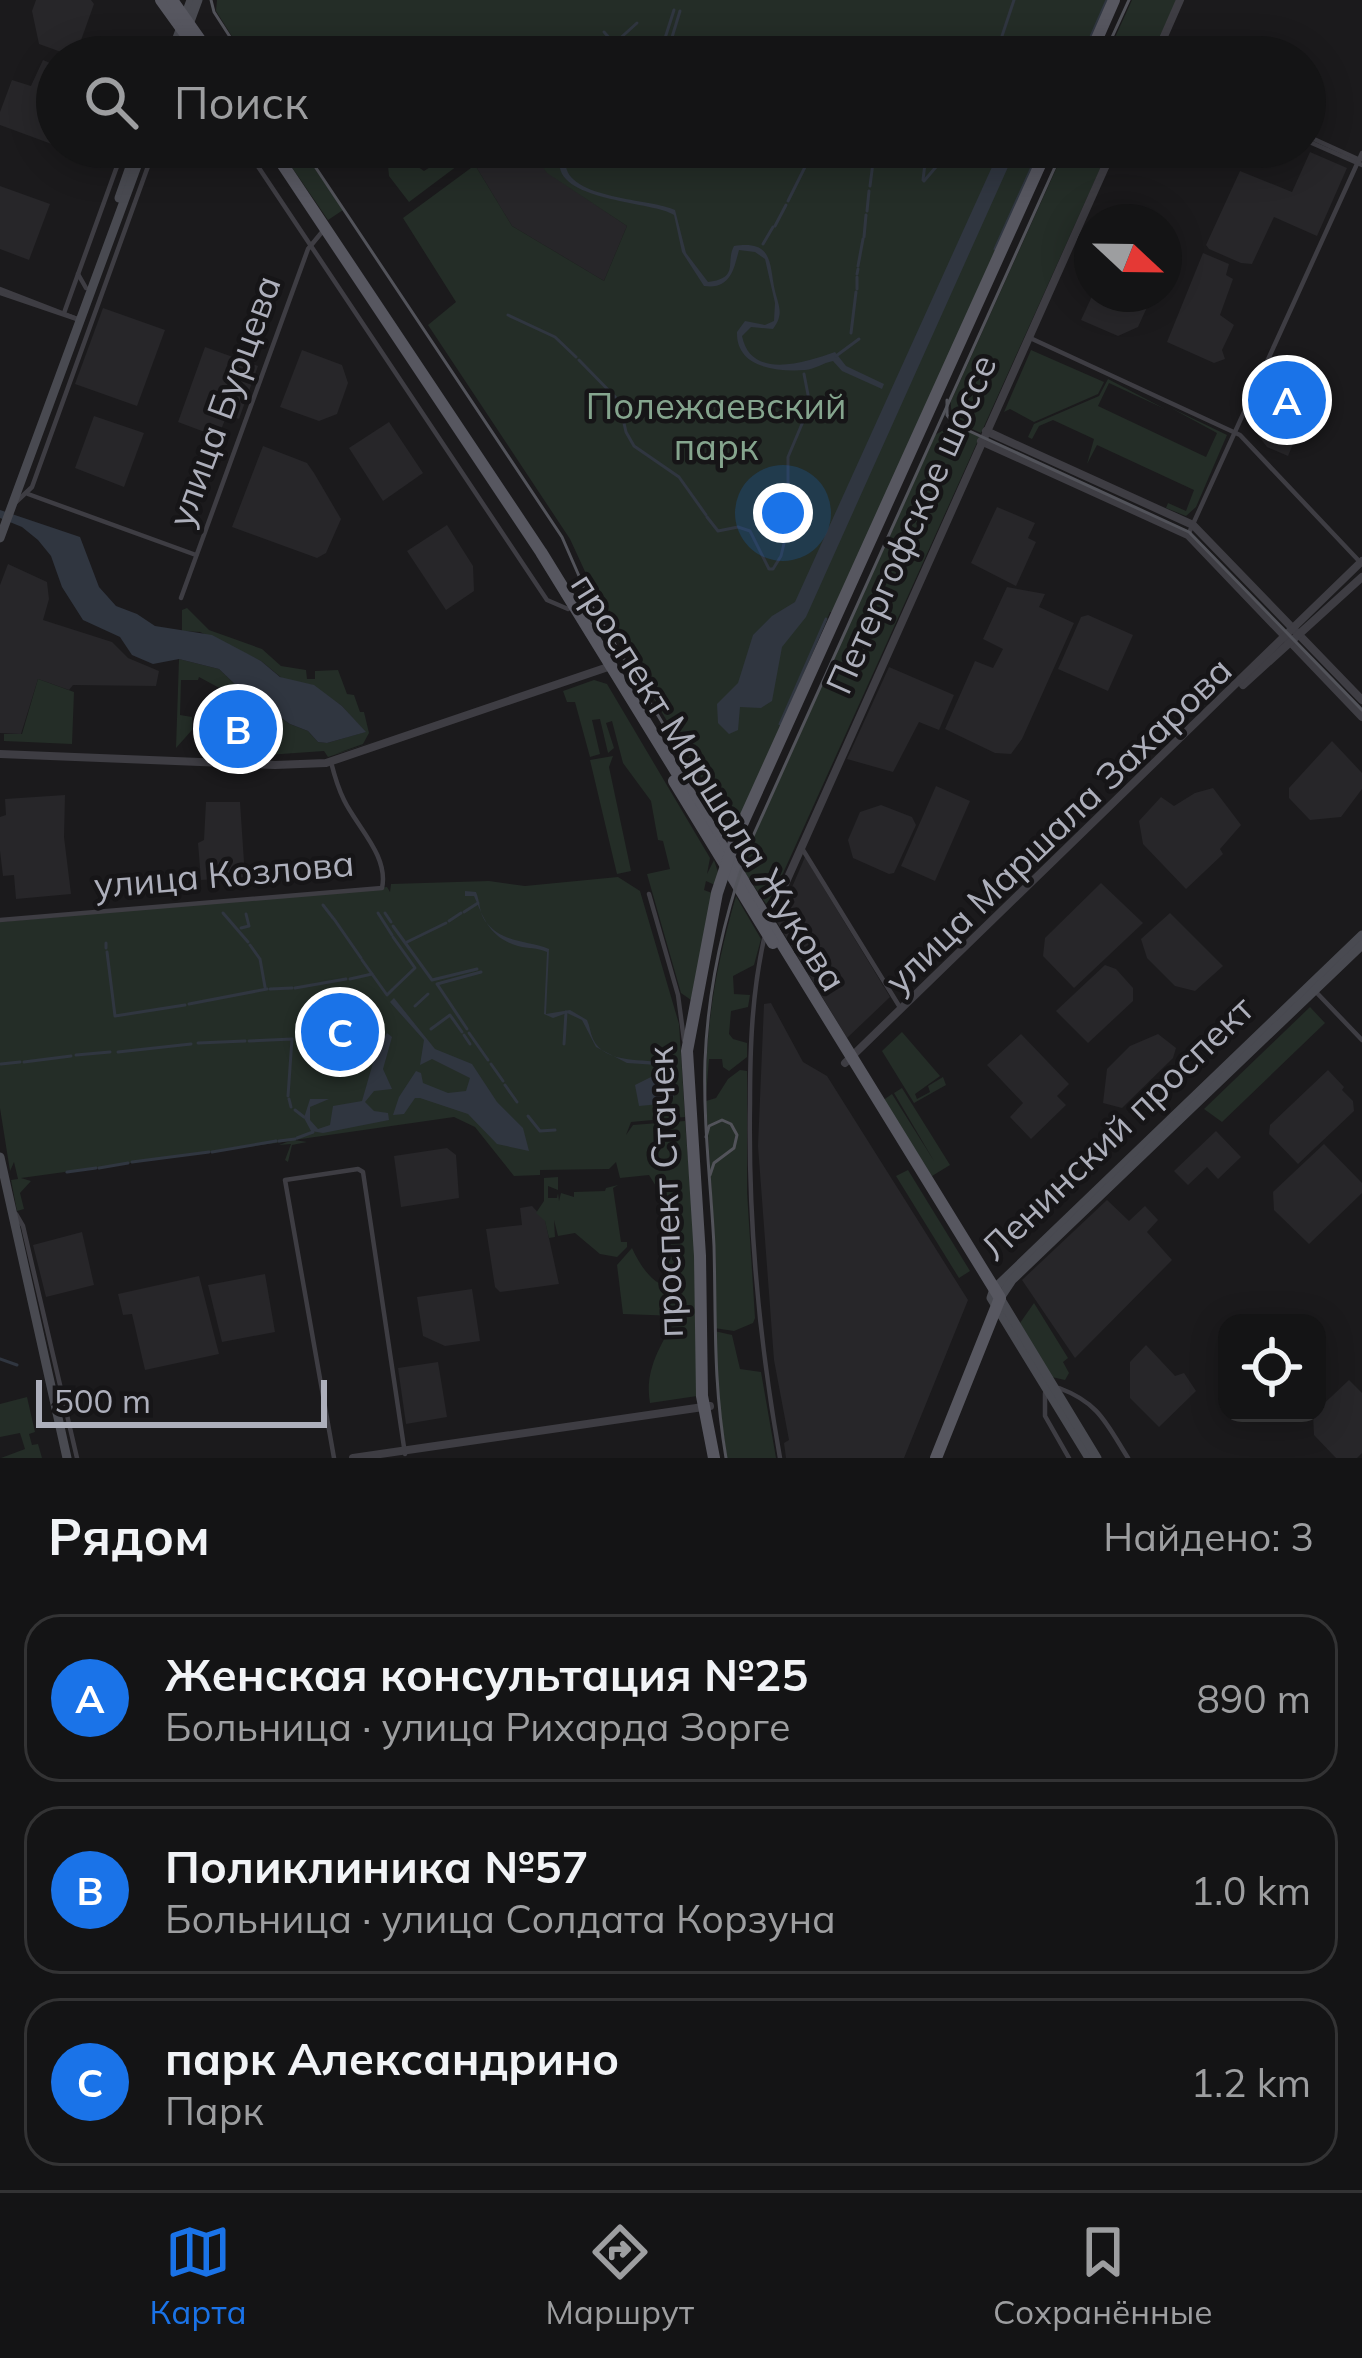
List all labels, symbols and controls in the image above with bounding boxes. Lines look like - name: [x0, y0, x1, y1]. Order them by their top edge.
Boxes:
- search box: [36, 36, 1326, 168]
- icon: search: [78, 69, 144, 135]
- text: Поиск: [174, 74, 308, 130]
- north arrow: [1074, 204, 1182, 312]
- street label: улица Бурцева: [157, 269, 290, 533]
- street label: Петергофское шоссе: [815, 347, 1006, 700]
- pin: A: [1248, 355, 1326, 445]
- park label: Полежаевский парк: [586, 383, 846, 469]
- your location: [753, 483, 813, 543]
- street label: проспект Маршала Жукова: [562, 564, 857, 999]
- street label: улица Маршала Захарова: [875, 647, 1240, 1002]
- pin: B: [199, 684, 277, 774]
- street label: улица Козлова: [92, 840, 356, 907]
- street label: Ленинский проспект: [971, 986, 1263, 1269]
- pin: C: [301, 987, 379, 1077]
- street label: проспект Стачек: [637, 1045, 692, 1338]
- map controls: [1218, 1314, 1326, 1422]
- button: locate: [1218, 1314, 1326, 1422]
- scale bar: [36, 1374, 327, 1427]
- text: 500 m: [54, 1380, 151, 1421]
- text: Рядом: [48, 1504, 210, 1568]
- text: Найдено: 3: [1103, 1512, 1314, 1561]
- text: Женская консультация №25: [165, 1646, 808, 1702]
- text: A: [75, 1674, 105, 1723]
- text: 890 m: [1196, 1674, 1311, 1723]
- text: Больница · улица Рихарда Зорге: [165, 1702, 791, 1751]
- text: Поликлиника №57: [165, 1838, 589, 1894]
- text: B: [77, 1866, 103, 1915]
- text: 1.0 km: [1191, 1866, 1311, 1915]
- text: Больница · улица Солдата Корзуна: [165, 1894, 836, 1943]
- text: парк Александрино: [165, 2030, 619, 2086]
- text: C: [77, 2058, 103, 2107]
- text: 1.2 km: [1191, 2058, 1311, 2107]
- text: Парк: [165, 2086, 263, 2135]
- tab: Карта: [149, 2219, 247, 2332]
- tab: Маршрут: [546, 2219, 694, 2332]
- tab: Сохранённые: [993, 2219, 1213, 2332]

